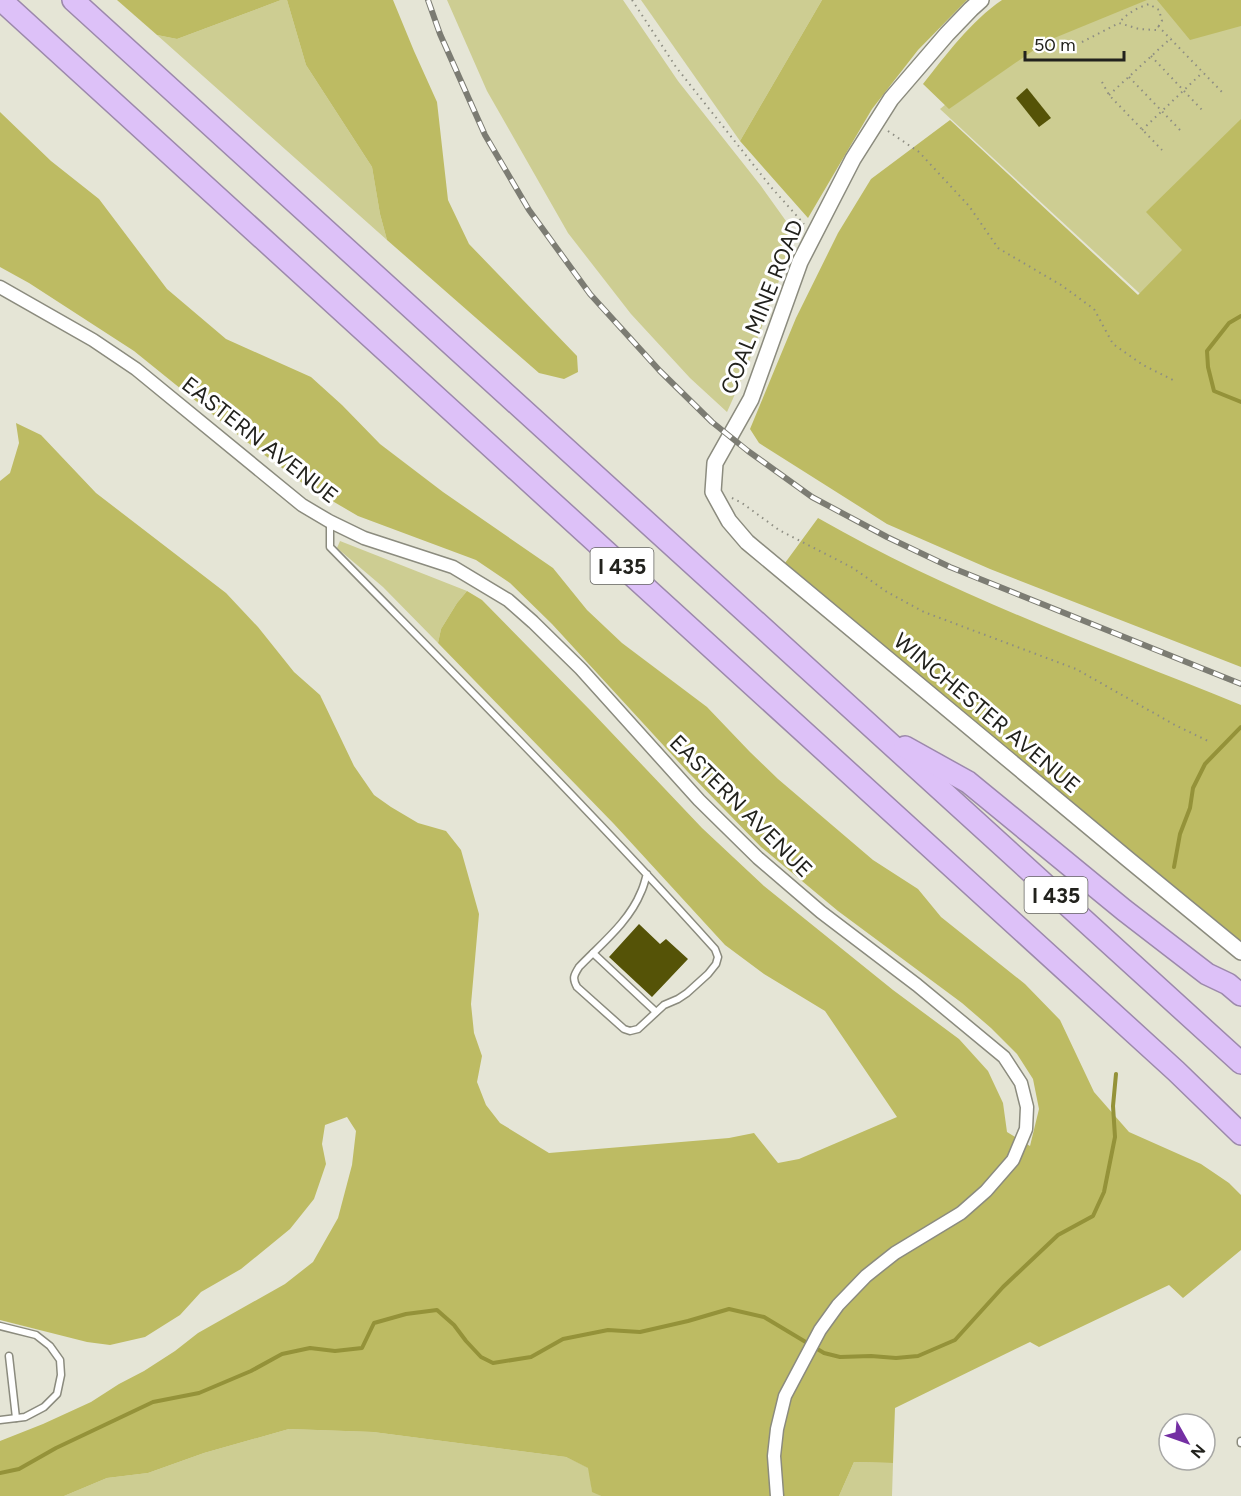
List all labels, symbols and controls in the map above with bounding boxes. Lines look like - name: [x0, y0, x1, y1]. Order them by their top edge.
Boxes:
- scale bar: [1025, 24, 1124, 62]
- text: 50 m: [1034, 34, 1076, 56]
- street label: COAL MINE ROAD: [715, 216, 809, 398]
- street label: EASTERN AVENUE: [177, 371, 343, 509]
- road number: I 435: [590, 548, 654, 584]
- street label: WINCHESTER AVENUE: [888, 627, 1086, 799]
- street label: EASTERN AVENUE: [664, 729, 818, 883]
- road number: I 435: [1024, 877, 1088, 913]
- north arrow: [1157, 1412, 1217, 1472]
- text: N: [1187, 1440, 1209, 1462]

